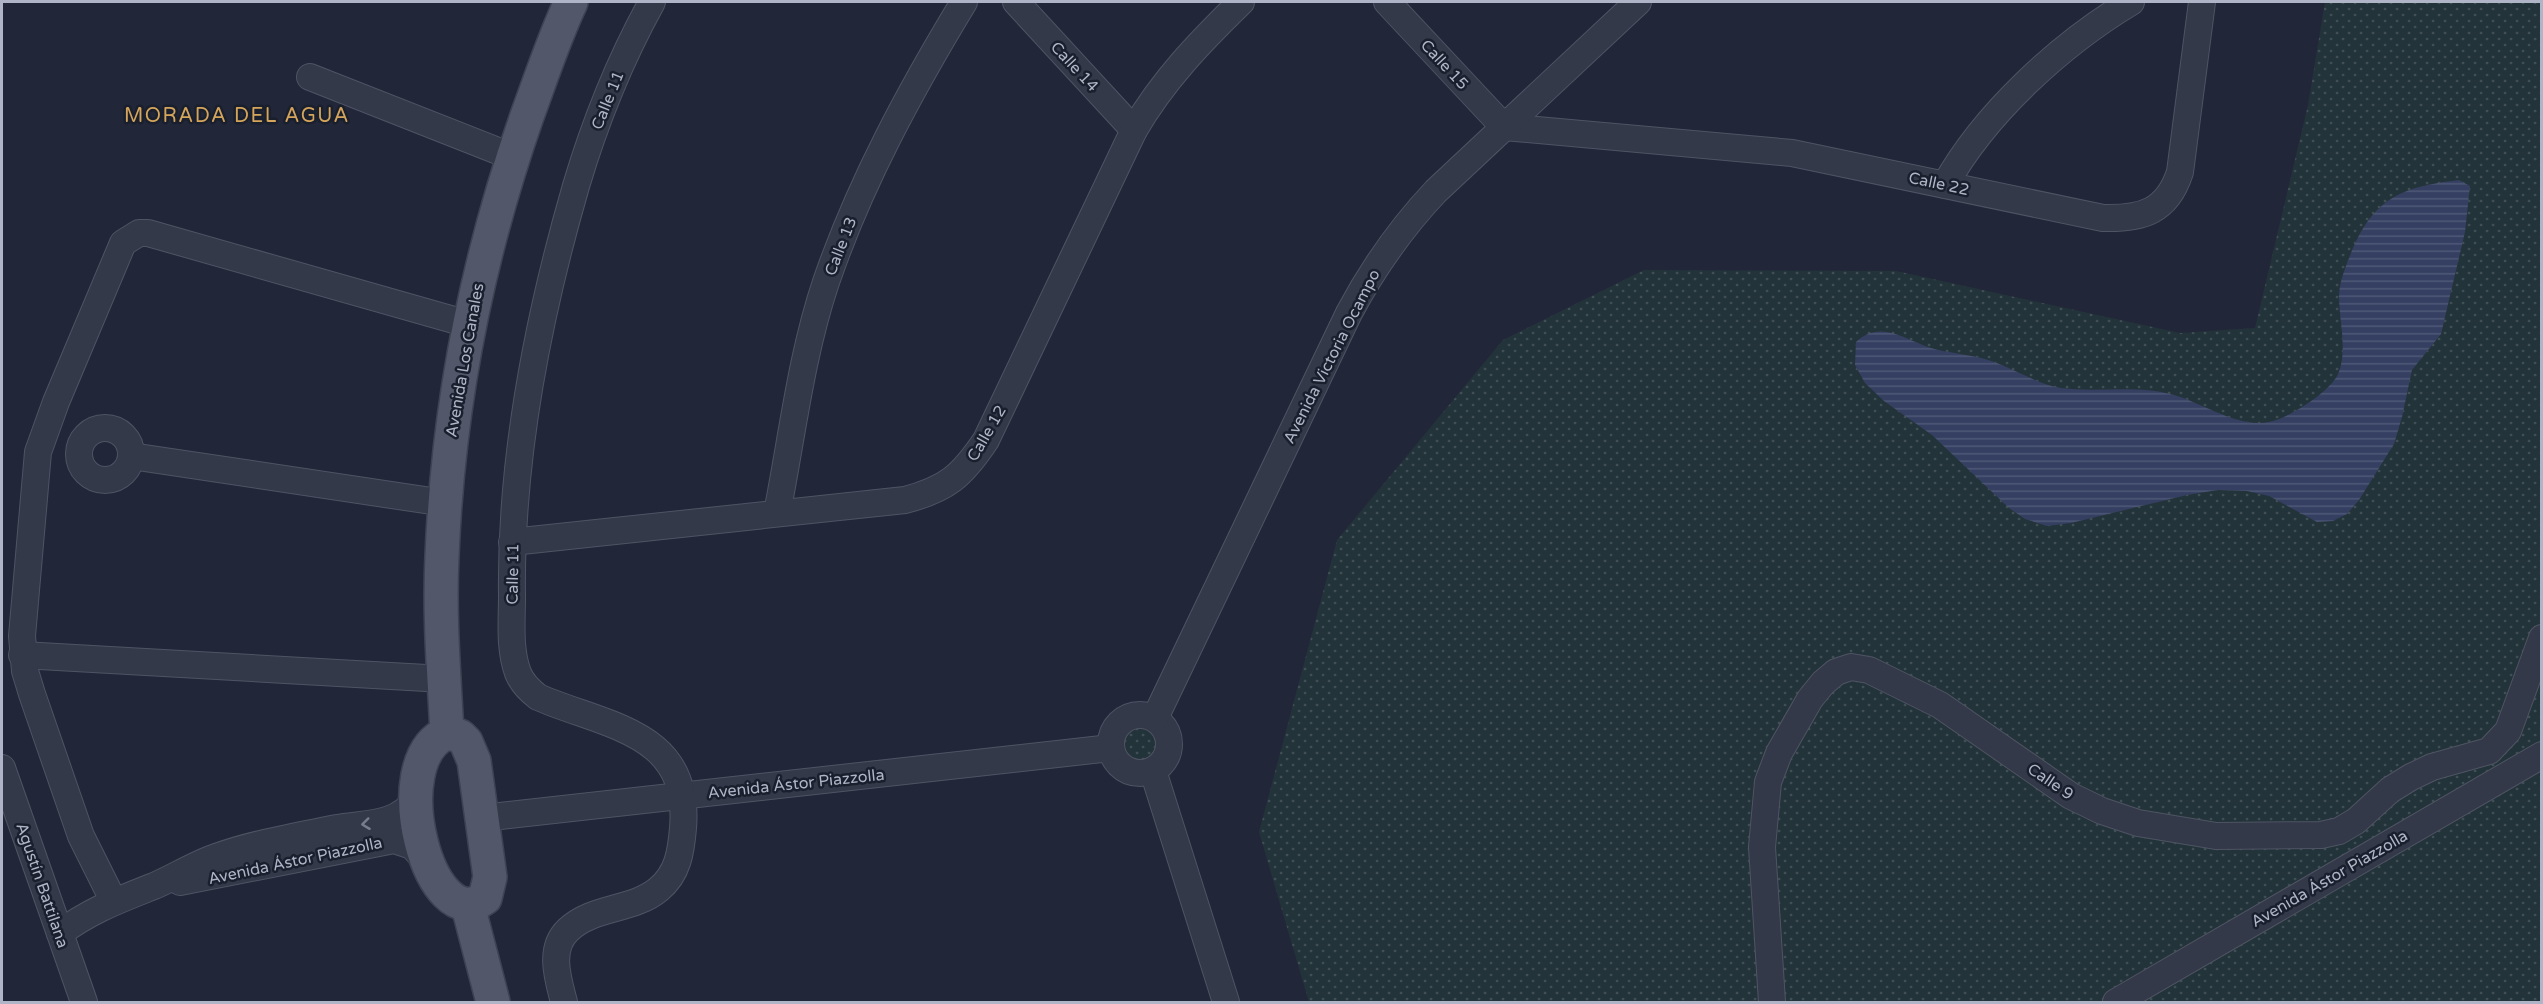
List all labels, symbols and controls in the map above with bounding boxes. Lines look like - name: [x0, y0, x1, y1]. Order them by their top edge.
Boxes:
- street label: Calle 15: [1416, 35, 1473, 94]
- street label: Calle 14: [1046, 37, 1103, 96]
- street label: Calle 11: [587, 68, 629, 133]
- district label: MORADA DEL AGUA: [124, 104, 350, 128]
- street label: Calle 22: [1907, 168, 1971, 200]
- street label: Calle 13: [821, 214, 861, 279]
- street label: Avenida Victoria Ocampo: [1279, 266, 1385, 447]
- street label: Avenida Los Canales: [442, 282, 488, 439]
- street label: Calle 12: [963, 402, 1011, 465]
- street label: Calle 11: [502, 543, 524, 605]
- street label: Calle 9: [2024, 759, 2077, 804]
- street label: Avenida Ástor Piazzolla: [707, 765, 885, 803]
- one-way arrow: [361, 818, 371, 830]
- street label: Agustín Battilana: [11, 820, 73, 951]
- street label: Avenida Ástor Piazzolla: [2248, 826, 2411, 932]
- street label: Avenida Ástor Piazzolla: [206, 833, 384, 889]

